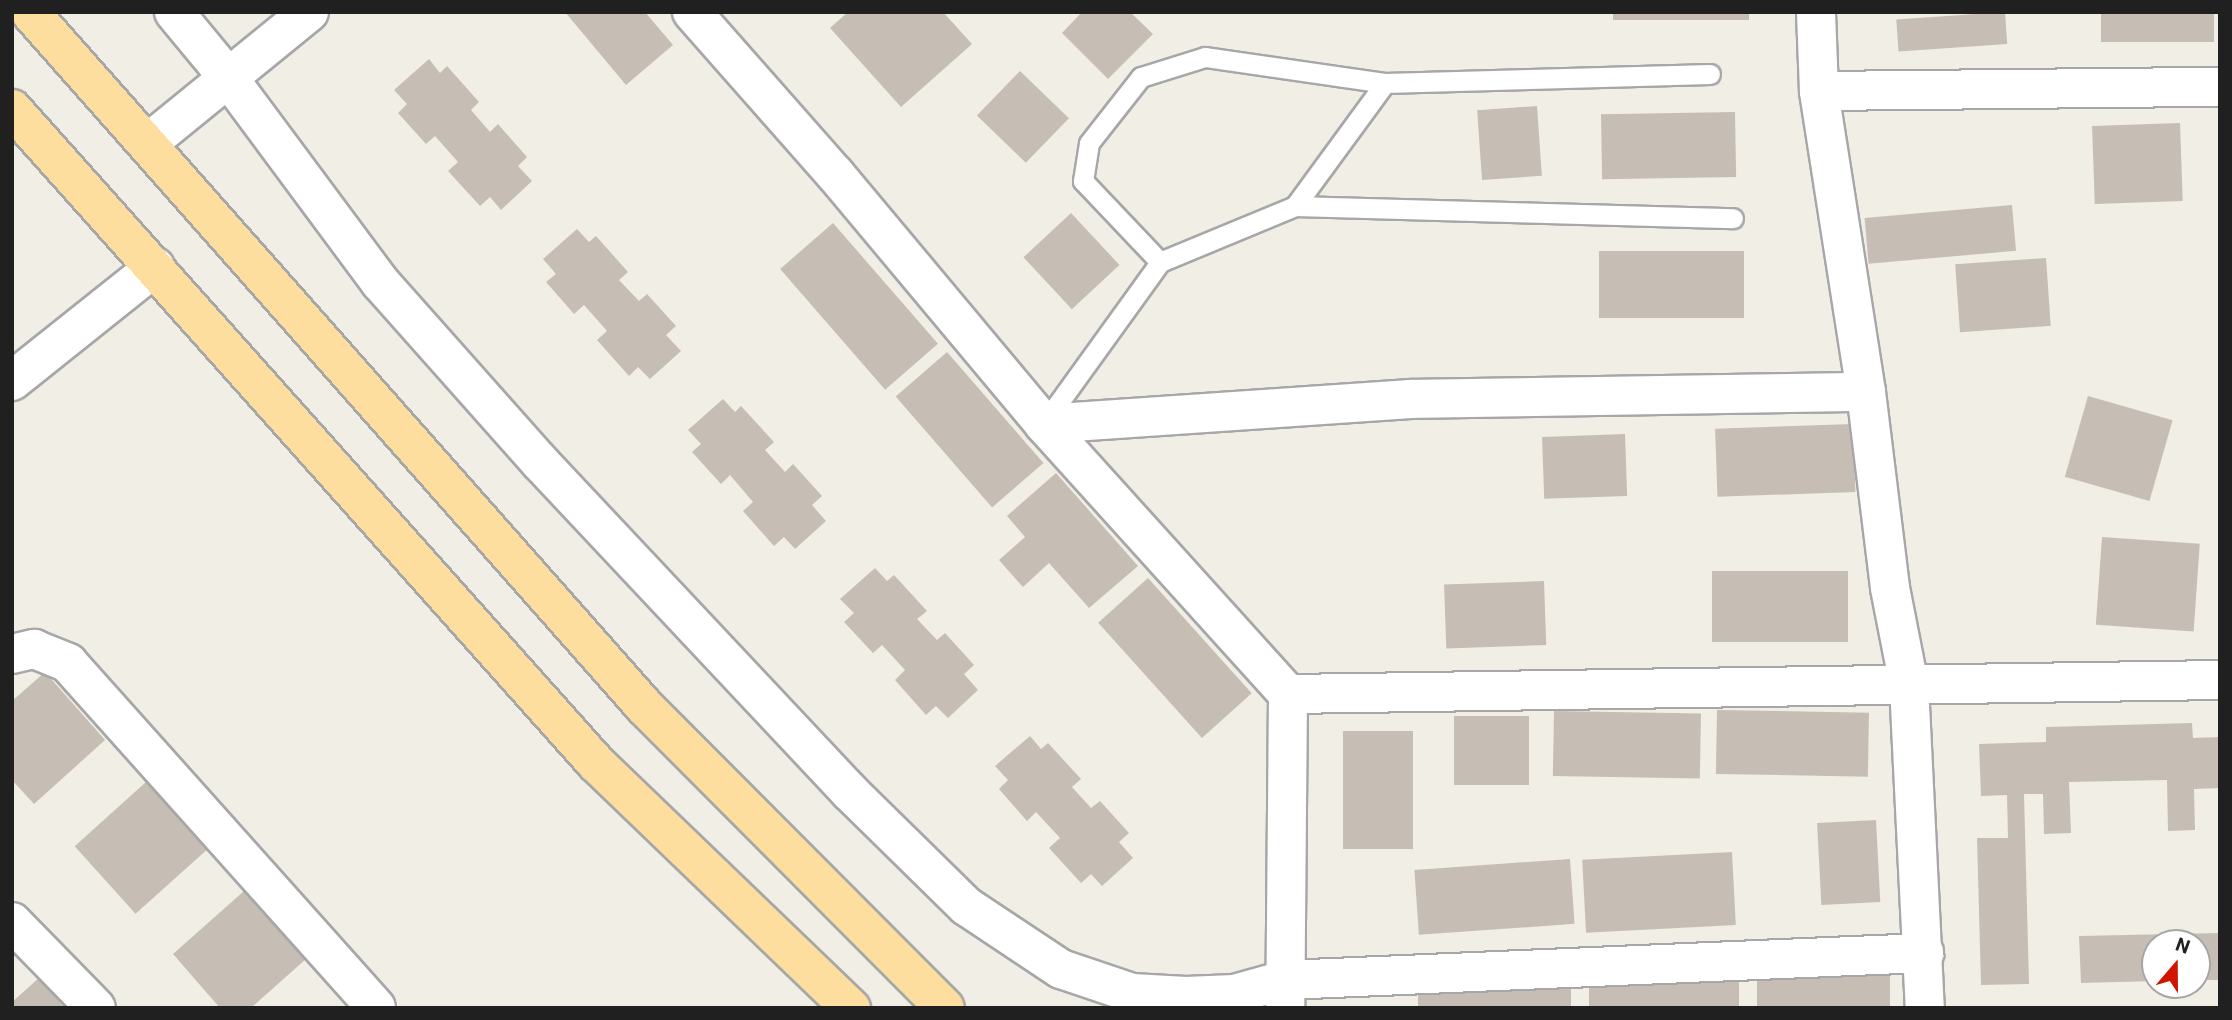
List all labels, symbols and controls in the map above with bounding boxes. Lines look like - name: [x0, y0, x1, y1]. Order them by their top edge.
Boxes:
- north arrow: [2141, 929, 2211, 999]
- text: N: [2172, 933, 2193, 959]

